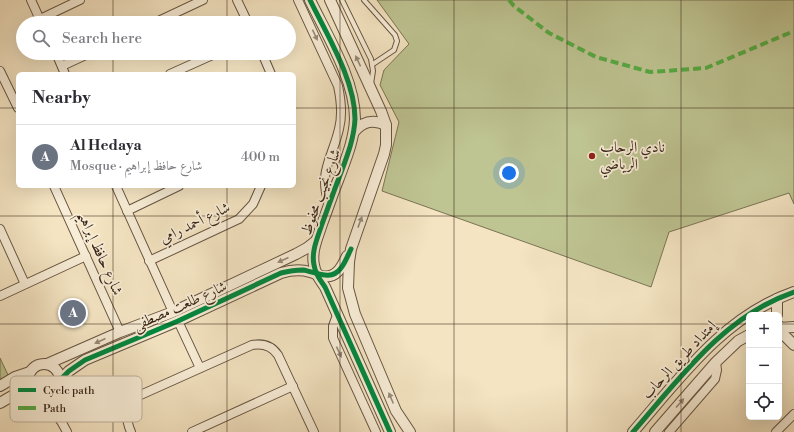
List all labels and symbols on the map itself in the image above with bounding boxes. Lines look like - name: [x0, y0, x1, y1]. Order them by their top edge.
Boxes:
- one-way arrow: [312, 30, 318, 41]
- one-way arrow: [355, 55, 361, 66]
- place label: نادي الرحاب الرياضي: [600, 138, 665, 178]
- street label: شارع نجيب محفوظ: [297, 146, 348, 239]
- marker: نادي الرحاب الرياضي: [587, 151, 597, 161]
- your location: [499, 163, 519, 183]
- street label: شارع أحمد رامي: [156, 196, 235, 251]
- street label: شارع حافظ إبراهيم: [68, 208, 127, 300]
- one-way arrow: [357, 216, 363, 228]
- one-way arrow: [277, 257, 288, 263]
- street label: شارع طلعت مصطفى: [130, 277, 231, 338]
- pin: A: [60, 298, 86, 328]
- street label: إمتداد طريق الرحاب: [638, 315, 721, 403]
- one-way arrow: [94, 338, 106, 344]
- one-way arrow: [336, 346, 342, 357]
- legend: [10, 376, 142, 422]
- text: Cycle path: [43, 384, 95, 398]
- one-way arrow: [387, 392, 393, 404]
- one-way arrow: [676, 397, 685, 408]
- text: Path: [43, 402, 67, 416]

